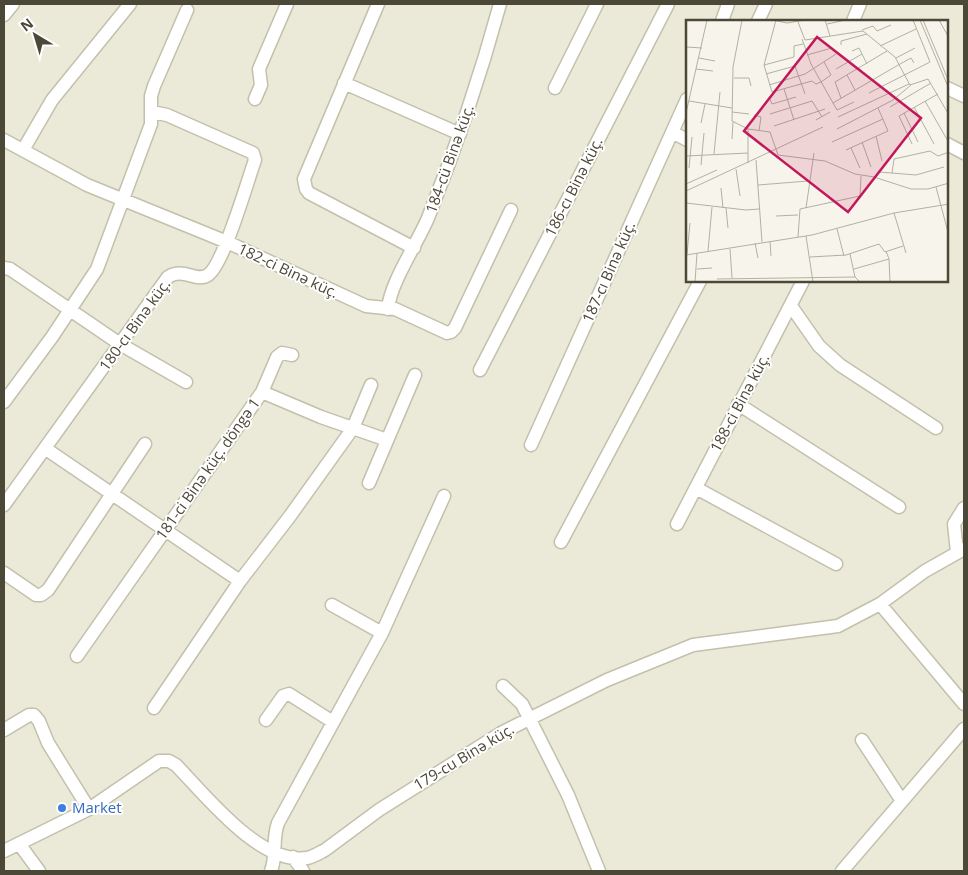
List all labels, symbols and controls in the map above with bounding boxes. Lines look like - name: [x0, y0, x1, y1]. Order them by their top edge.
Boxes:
- north arrow: [10, 10, 60, 60]
- text: N: [16, 13, 37, 35]
- inset map: [686, 20, 948, 282]
- street label: 184-cü Binə küç.: [420, 102, 478, 216]
- street label: 186-cı Binə küç.: [540, 134, 607, 239]
- street label: 187-cı Binə küç.: [577, 218, 639, 325]
- street label: 182-ci Binə küç.: [235, 238, 342, 302]
- street label: 180-cı Binə küç.: [94, 275, 174, 374]
- street label: 188-ci Binə küç.: [705, 350, 773, 455]
- street label: 181-ci Binə küç. döngə 1: [151, 393, 264, 543]
- street label: 179-cu Binə küç.: [409, 718, 518, 794]
- place label: Market: [72, 797, 122, 817]
- marker: Market: [56, 802, 68, 814]

